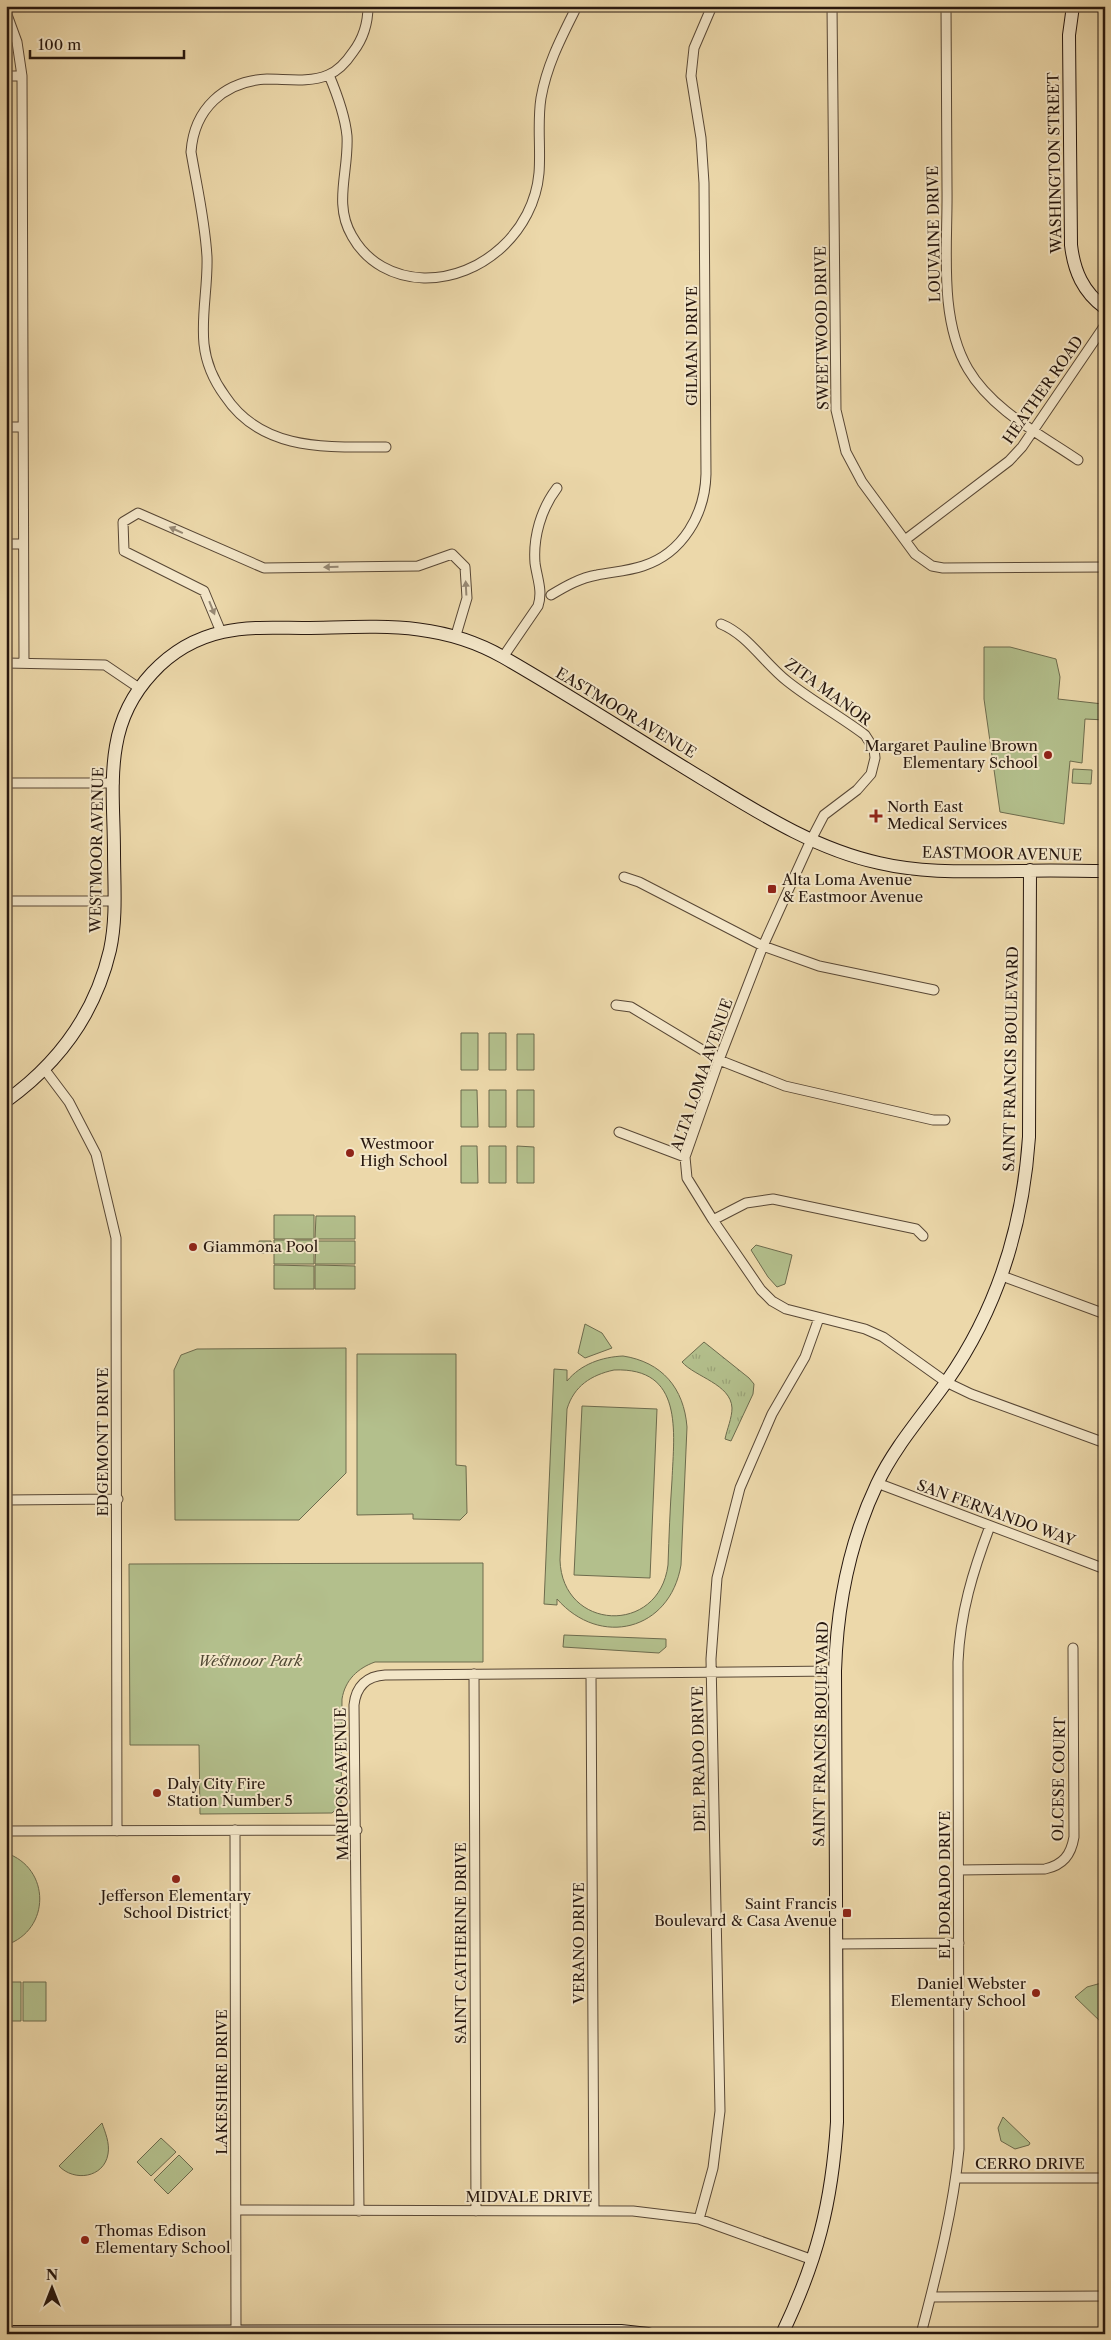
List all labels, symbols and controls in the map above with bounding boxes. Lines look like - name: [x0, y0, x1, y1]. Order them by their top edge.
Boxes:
- scale bar: [30, 28, 184, 60]
- text: 100 m: [38, 35, 81, 54]
- street label: WASHINGTON STREET: [1043, 71, 1066, 255]
- street label: LOUVAINE DRIVE: [923, 166, 944, 303]
- street label: SWEETWOOD DRIVE: [811, 246, 832, 410]
- street label: GILMAN DRIVE: [682, 286, 701, 406]
- street label: HEATHER ROAD: [998, 332, 1087, 448]
- one-way arrow: [169, 525, 183, 533]
- one-way arrow: [323, 563, 339, 571]
- one-way arrow: [462, 580, 470, 596]
- one-way arrow: [208, 601, 216, 615]
- street label: ZITA MANOR: [781, 654, 876, 730]
- street label: EASTMOOR AVENUE: [553, 663, 700, 762]
- place label: Margaret Pauline Brown Elementary School: [864, 736, 1039, 772]
- marker: Margaret Pauline Brown Elementary School: [1042, 749, 1054, 761]
- street label: WESTMOOR AVENUE: [86, 767, 107, 934]
- place label: North East Medical Services: [887, 797, 1007, 833]
- marker: North East Medical Services: [869, 809, 883, 823]
- street label: EASTMOOR AVENUE: [922, 843, 1082, 864]
- place label: Alta Loma Avenue & Eastmoor Avenue: [781, 870, 923, 906]
- marker: Alta Loma Avenue & Eastmoor Avenue: [766, 883, 778, 895]
- street label: SAINT FRANCIS BOULEVARD: [999, 946, 1022, 1172]
- street label: ALTA LOMA AVENUE: [666, 996, 737, 1155]
- place label: Westmoor High School: [359, 1134, 448, 1170]
- marker: Westmoor High School: [344, 1147, 356, 1159]
- place label: Giammona Pool: [203, 1237, 319, 1256]
- marker: Giammona Pool: [187, 1241, 199, 1253]
- street label: EDGEMONT DRIVE: [93, 1367, 112, 1517]
- street label: SAN FERNANDO WAY: [914, 1475, 1078, 1550]
- street label: SAINT FRANCIS BOULEVARD: [809, 1621, 832, 1847]
- park label: Westmoor Park: [198, 1651, 302, 1670]
- street label: DEL PRADO DRIVE: [688, 1686, 709, 1832]
- street label: MARIPOSA AVENUE: [331, 1707, 352, 1861]
- street label: OLCESE COURT: [1048, 1716, 1069, 1842]
- place label: Daly City Fire Station Number 5: [167, 1774, 293, 1810]
- marker: Daly City Fire Station Number 5: [151, 1787, 163, 1799]
- street label: EL DORADO DRIVE: [935, 1811, 954, 1959]
- street label: SAINT CATHERINE DRIVE: [451, 1842, 470, 2044]
- marker: Jefferson Elementary School District: [170, 1873, 182, 1885]
- street label: VERANO DRIVE: [569, 1882, 588, 2005]
- place label: Jefferson Elementary School District: [99, 1886, 252, 1922]
- place label: Saint Francis Boulevard & Casa Avenue: [654, 1894, 837, 1930]
- marker: Saint Francis Boulevard & Casa Avenue: [841, 1907, 853, 1919]
- place label: Daniel Webster Elementary School: [891, 1974, 1027, 2010]
- marker: Daniel Webster Elementary School: [1030, 1987, 1042, 1999]
- street label: LAKESHIRE DRIVE: [212, 2009, 231, 2155]
- street label: CERRO DRIVE: [975, 2154, 1085, 2173]
- street label: MIDVALE DRIVE: [465, 2187, 593, 2206]
- place label: Thomas Edison Elementary School: [95, 2221, 231, 2257]
- marker: Thomas Edison Elementary School: [79, 2234, 91, 2246]
- north arrow: [28, 2262, 78, 2312]
- text: N: [46, 2266, 58, 2284]

